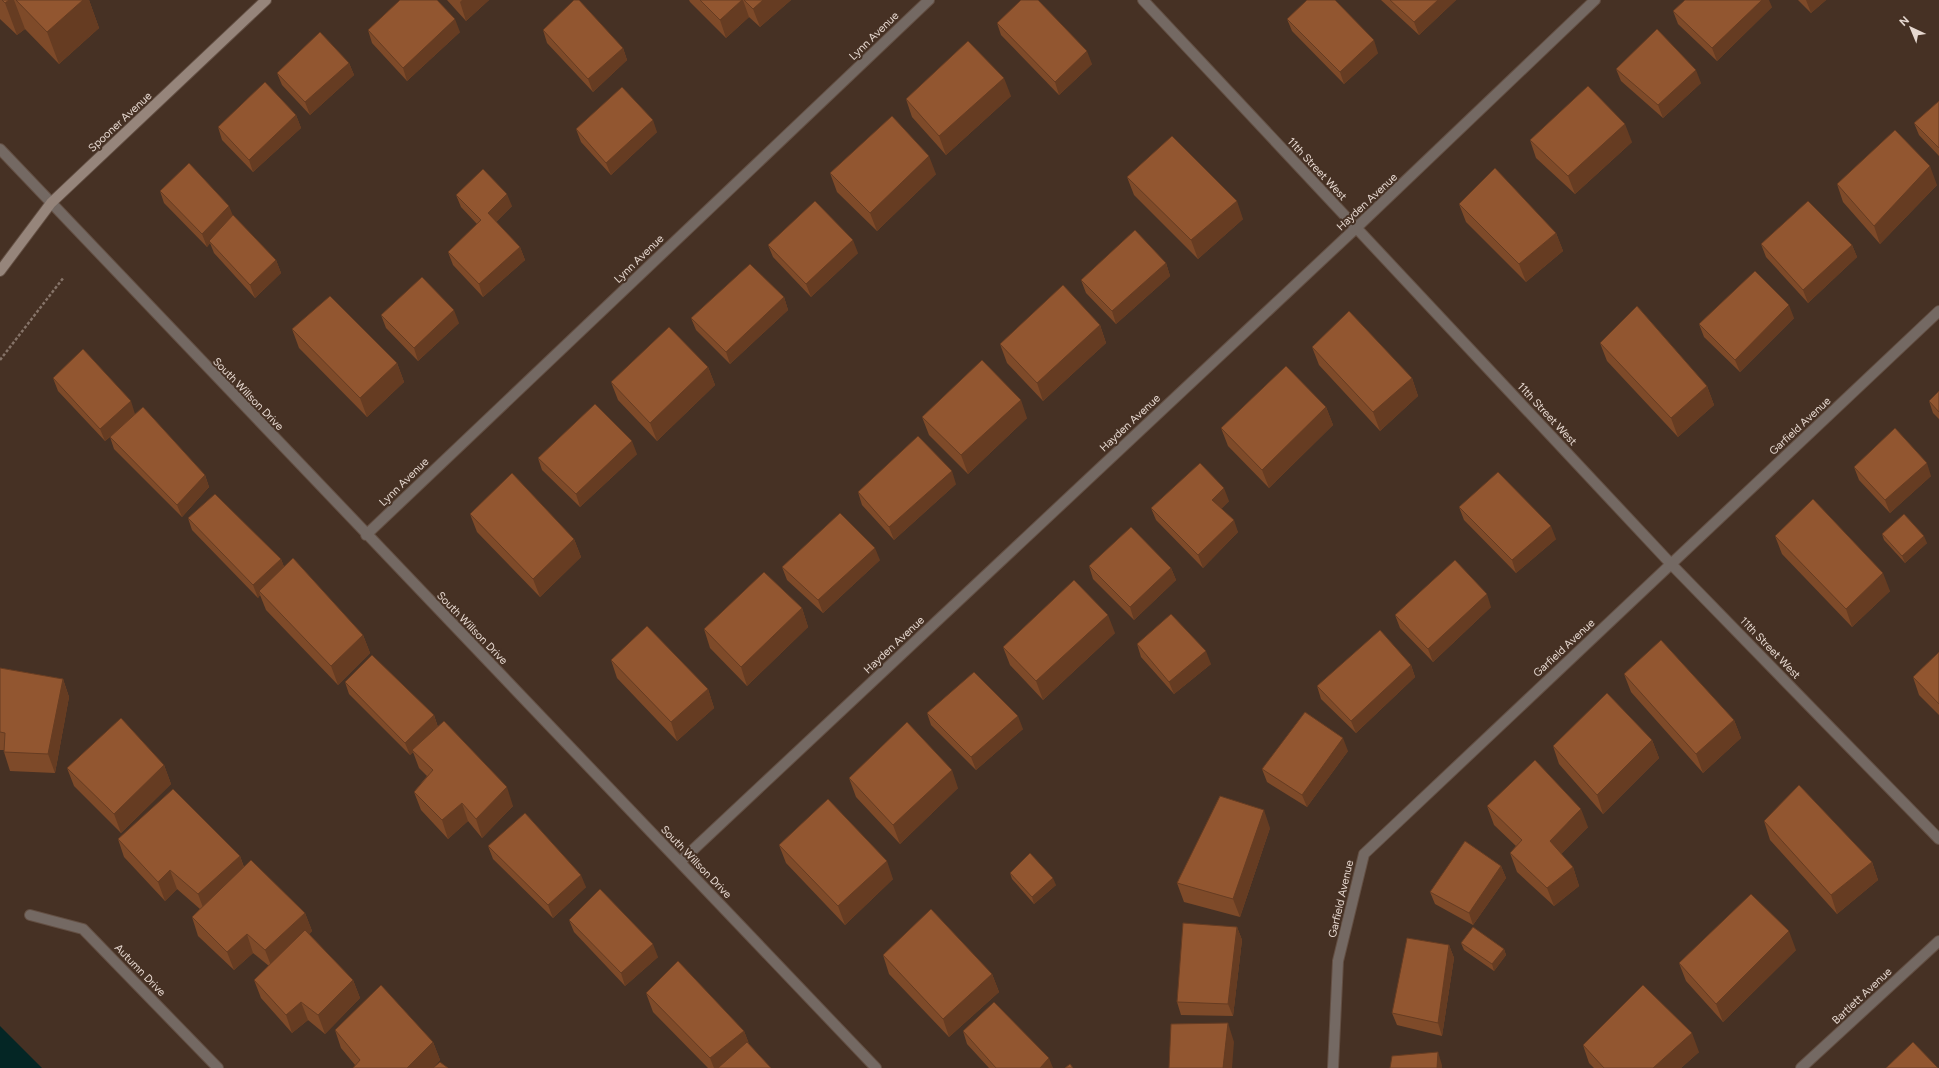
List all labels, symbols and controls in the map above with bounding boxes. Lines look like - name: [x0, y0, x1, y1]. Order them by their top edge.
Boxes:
- north arrow: [1891, 8, 1931, 48]
- street label: Lynn Avenue: [847, 9, 901, 63]
- text: N: [1897, 14, 1912, 29]
- street label: Spooner Avenue: [86, 89, 154, 155]
- street label: 11th Street West: [1285, 135, 1349, 203]
- street label: Hayden Avenue: [1334, 171, 1400, 233]
- street label: Lynn Avenue: [612, 232, 666, 286]
- street label: South Willson Drive: [210, 355, 286, 433]
- street label: 11th Street West: [1515, 380, 1579, 448]
- street label: Hayden Avenue: [1097, 392, 1163, 454]
- street label: Garfield Avenue: [1767, 394, 1833, 458]
- street label: Lynn Avenue: [377, 455, 431, 509]
- street label: South Willson Drive: [434, 589, 510, 667]
- street label: Hayden Avenue: [861, 614, 927, 676]
- street label: 11th Street West: [1737, 614, 1803, 682]
- street label: Garfield Avenue: [1531, 616, 1597, 680]
- street label: South Willson Drive: [658, 823, 734, 901]
- street label: Garfield Avenue: [1326, 859, 1356, 939]
- street label: Autumn Drive: [112, 941, 168, 999]
- street label: Bartlett Avenue: [1829, 965, 1895, 1027]

